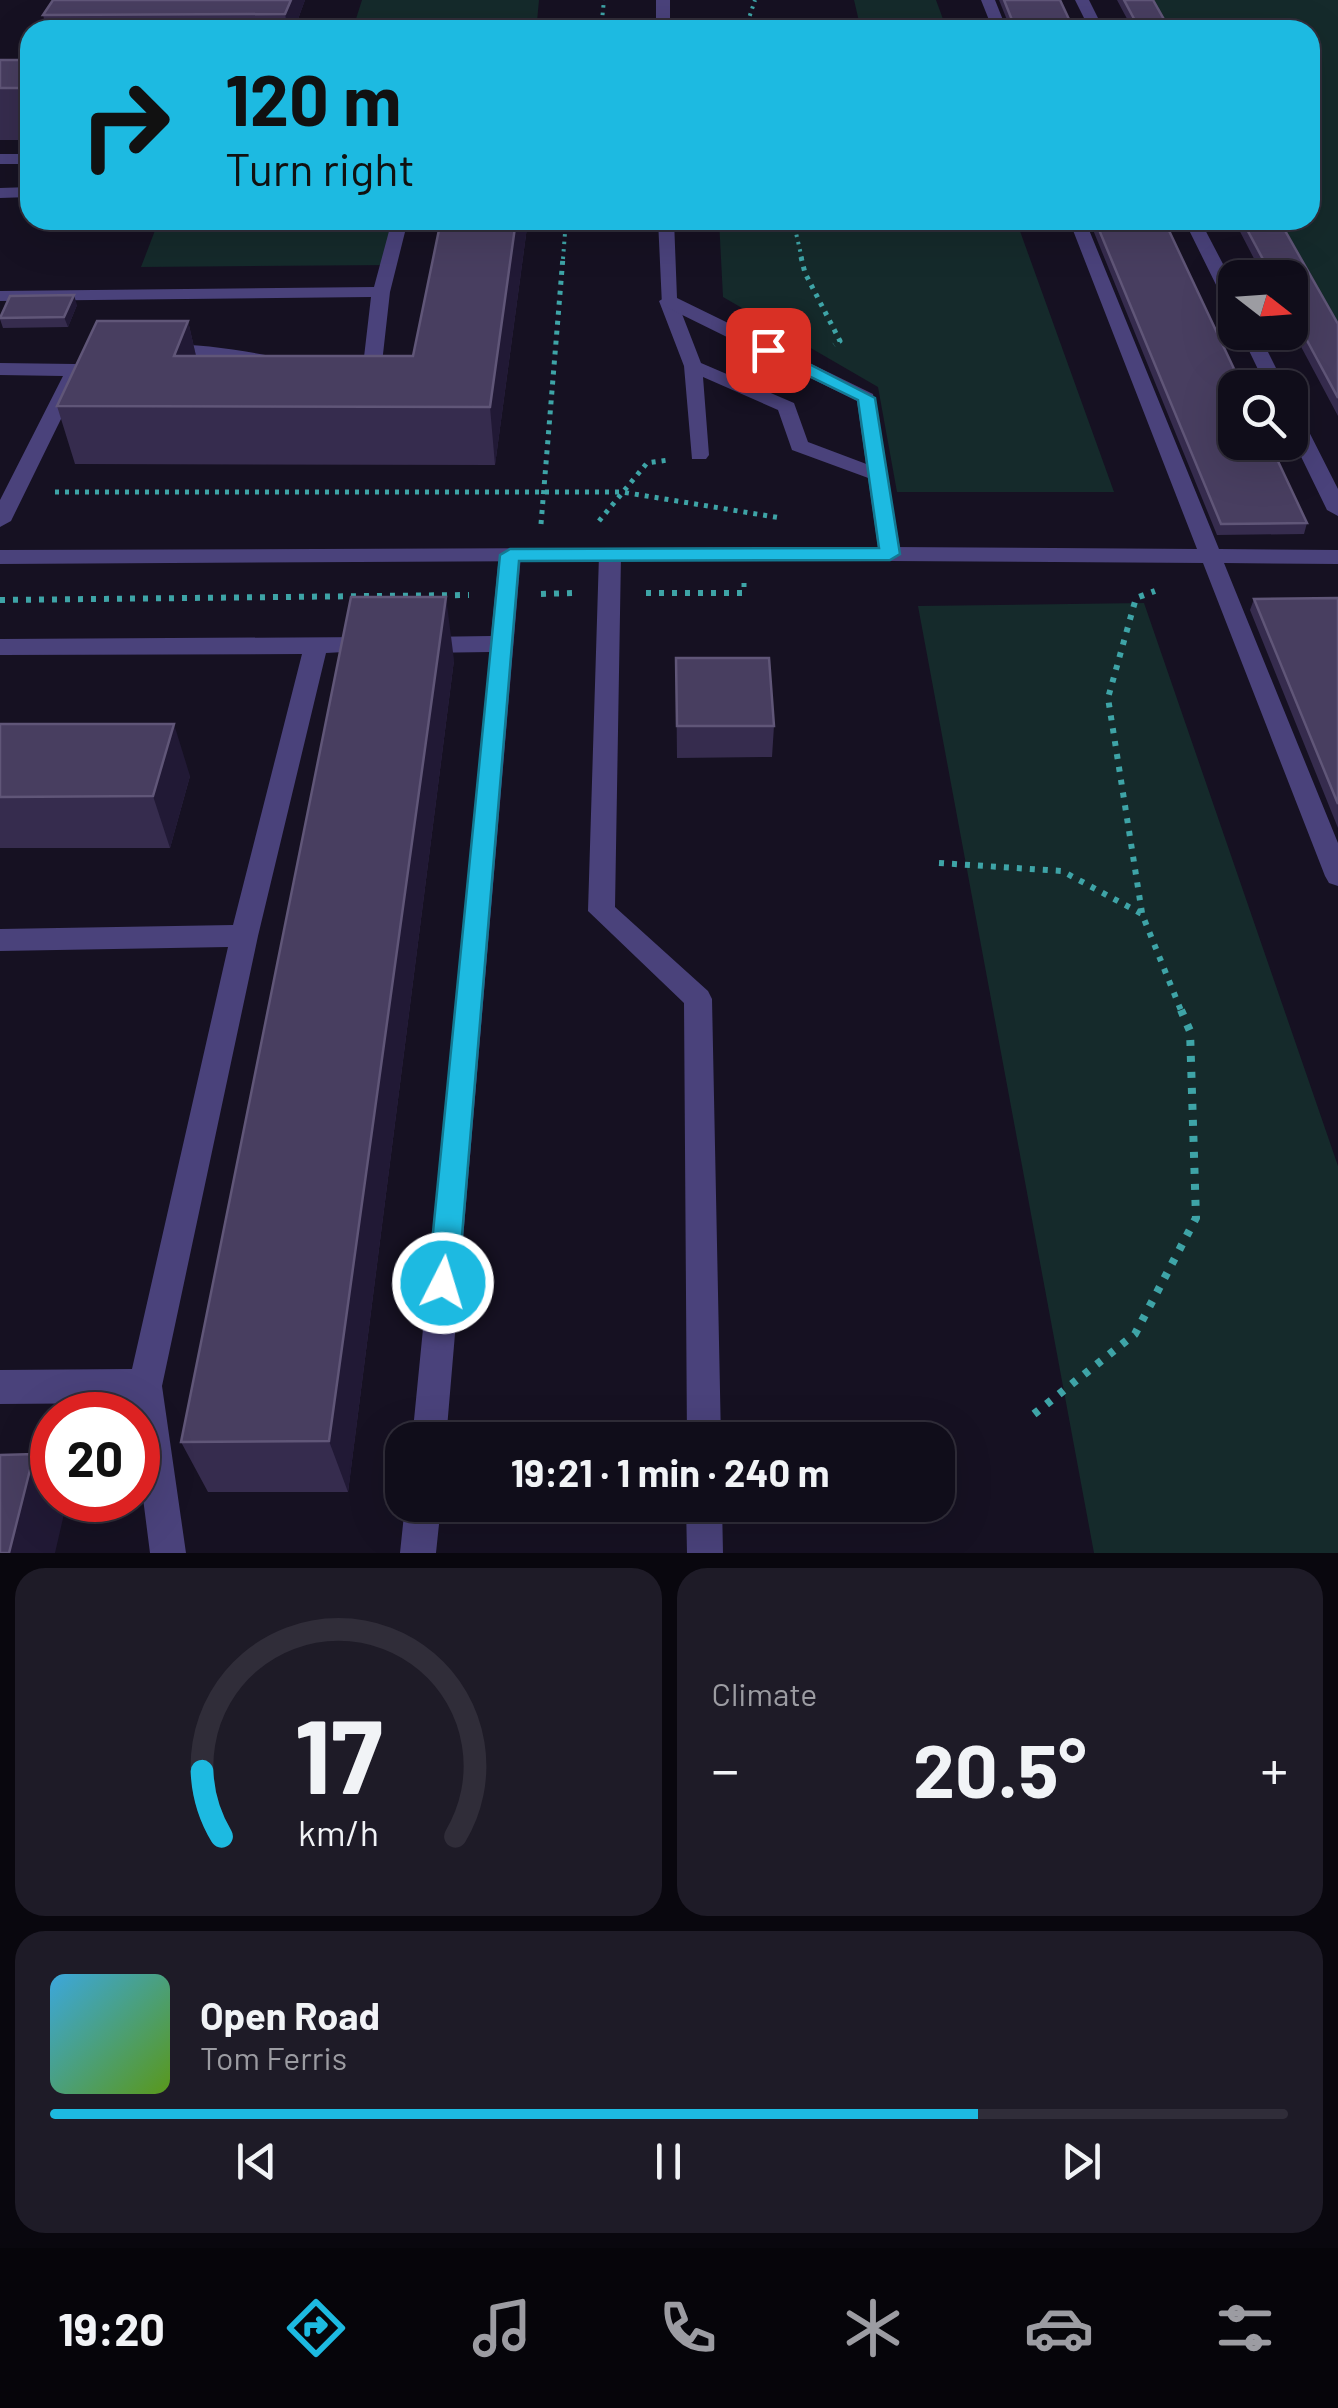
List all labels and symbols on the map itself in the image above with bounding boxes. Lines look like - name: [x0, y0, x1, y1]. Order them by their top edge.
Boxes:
- north arrow: [1218, 260, 1308, 350]
- pin: [726, 308, 811, 393]
- position arrow: [391, 1231, 495, 1335]
- speed limit sign: 20: [30, 1392, 160, 1522]

